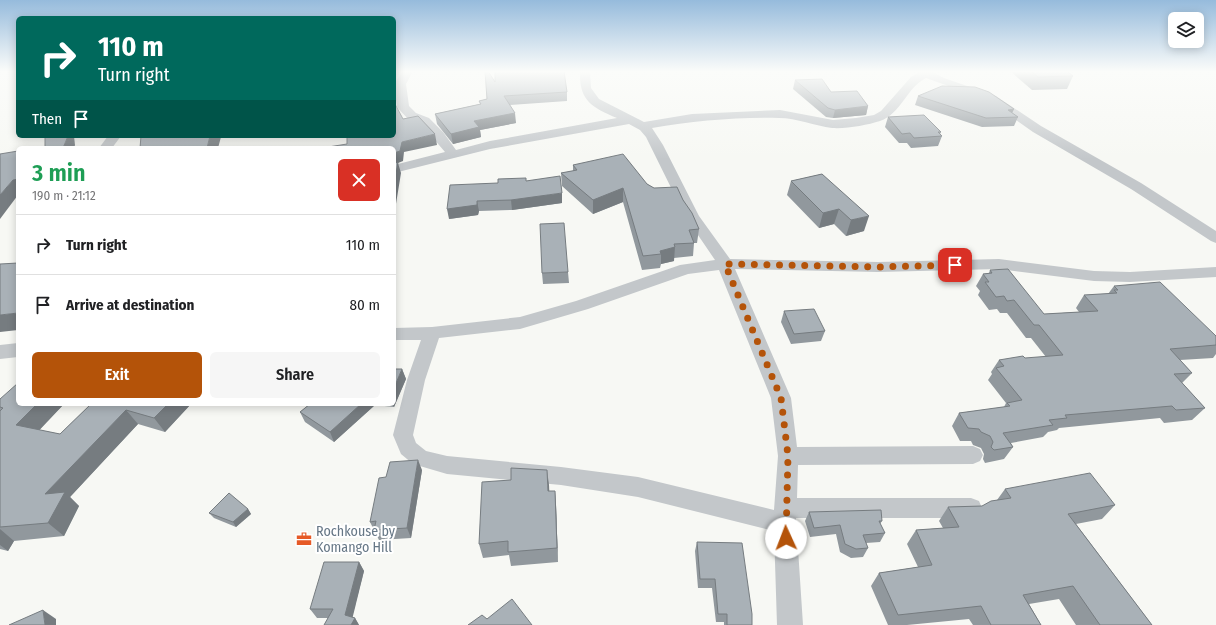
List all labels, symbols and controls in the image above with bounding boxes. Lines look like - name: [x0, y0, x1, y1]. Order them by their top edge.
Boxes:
- map controls: [1168, 12, 1204, 48]
- button: layers: [1168, 12, 1204, 48]
- text: 110 m: [98, 30, 164, 63]
- icon: right: [32, 32, 84, 84]
- text: Turn right: [98, 64, 170, 86]
- icon: arrive: [70, 108, 92, 130]
- text: Then: [32, 110, 62, 128]
- text: 3 min: [32, 159, 86, 187]
- button: close: [338, 159, 380, 201]
- text: 190 m · 21:12: [32, 188, 96, 203]
- icon: right: [32, 234, 54, 256]
- text: Turn right: [66, 236, 127, 254]
- text: 110 m: [346, 236, 380, 254]
- pin: [938, 248, 972, 282]
- icon: arrive: [944, 254, 966, 276]
- icon: arrive: [32, 294, 54, 316]
- text: Arrive at destination: [66, 296, 194, 314]
- text: 80 m: [350, 296, 380, 314]
- button: Exit: [32, 352, 202, 398]
- button: Share: [210, 352, 380, 398]
- position arrow: [765, 517, 807, 559]
- place label: Rochkouse by Komango Hill: [316, 523, 396, 556]
- office icon: Rochkouse by Komango Hill: [295, 530, 313, 548]

